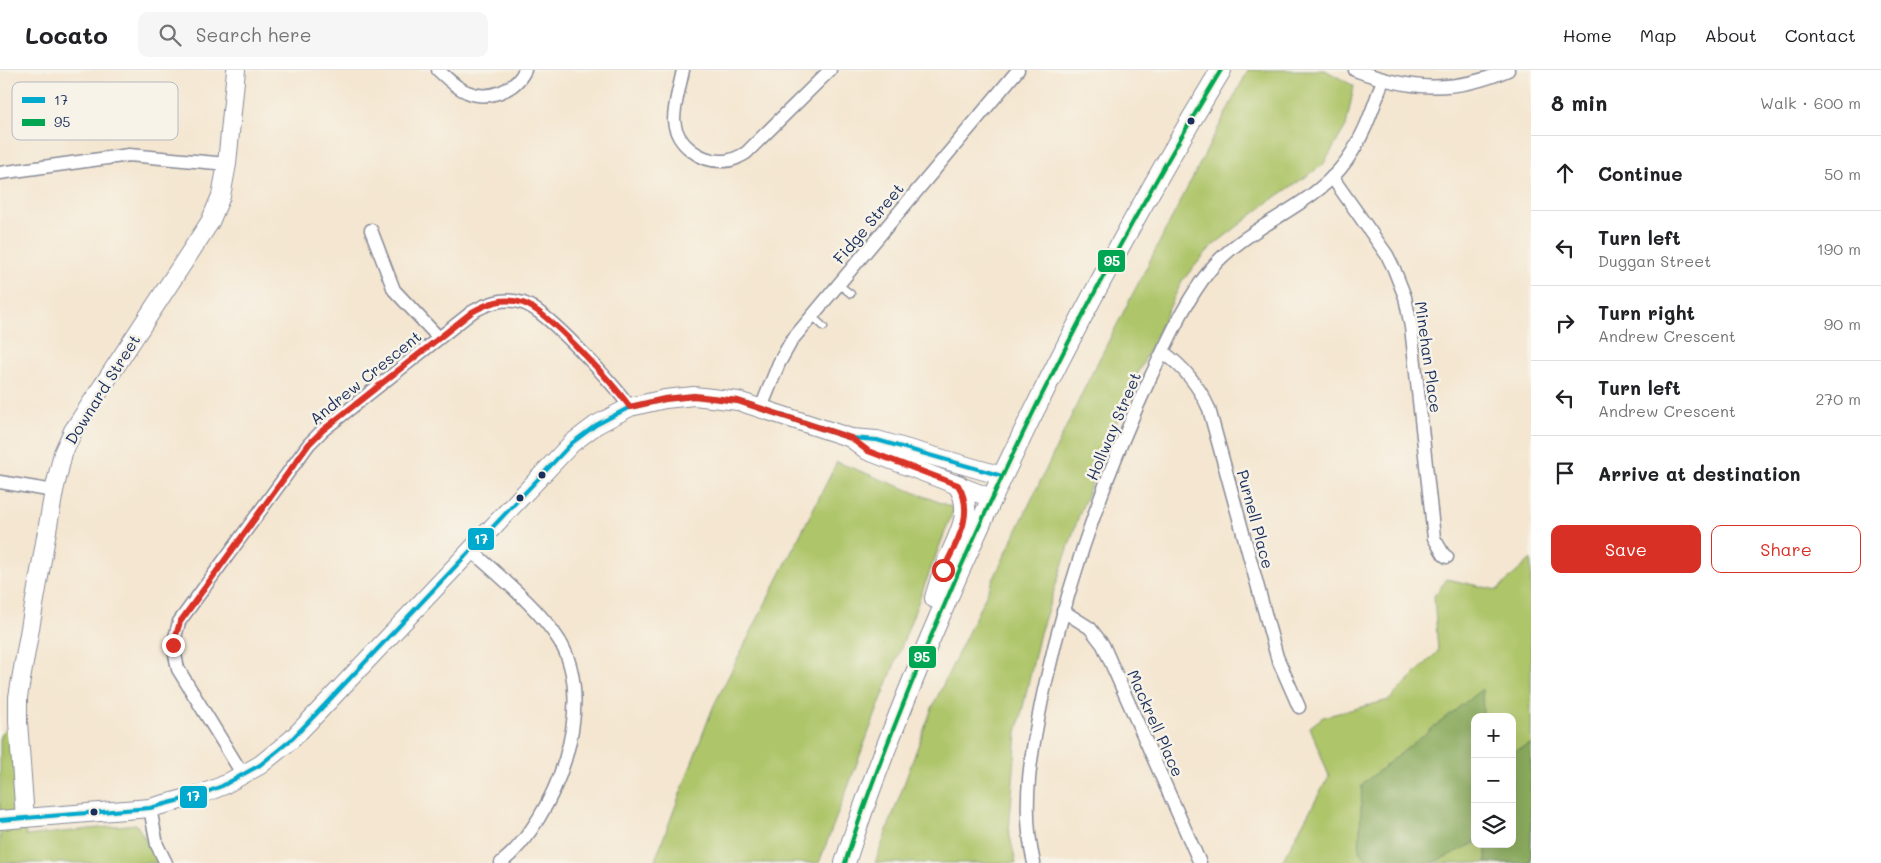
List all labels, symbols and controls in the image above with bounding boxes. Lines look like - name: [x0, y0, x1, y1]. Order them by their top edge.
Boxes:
- search box: [138, 12, 488, 57]
- text: Locato: [25, 19, 108, 50]
- icon: search: [156, 21, 184, 49]
- text: Search here: [196, 22, 311, 47]
- text: Home: [1563, 23, 1612, 47]
- text: Map: [1640, 23, 1676, 47]
- text: About: [1704, 23, 1757, 47]
- text: Contact: [1785, 23, 1856, 47]
- legend: [12, 82, 178, 140]
- text: 8 min: [1551, 89, 1607, 116]
- text: 17: [54, 90, 68, 109]
- text: Walk · 600 m: [1760, 92, 1861, 113]
- text: 95: [54, 112, 70, 131]
- unlabelled marker: [1186, 116, 1196, 126]
- icon: ahead: [1551, 159, 1579, 187]
- text: Continue: [1598, 161, 1683, 186]
- text: 50 m: [1824, 163, 1861, 184]
- street label: Fidge Street: [828, 178, 908, 268]
- text: Turn left: [1598, 225, 1681, 250]
- icon: left: [1551, 234, 1579, 262]
- text: 190 m: [1817, 238, 1861, 259]
- line badge: 95: [1097, 249, 1126, 273]
- text: Duggan Street: [1598, 250, 1711, 271]
- text: 95: [1104, 251, 1120, 270]
- street label: Minehan Place: [1411, 300, 1447, 414]
- text: Turn right: [1598, 300, 1695, 325]
- icon: right: [1551, 309, 1579, 337]
- text: 90 m: [1824, 313, 1861, 334]
- street label: Andrew Crescent: [305, 325, 425, 429]
- text: Andrew Crescent: [1598, 325, 1736, 346]
- street label: Downard Street: [60, 330, 144, 448]
- street label: Hollway Street: [1081, 369, 1145, 483]
- text: Turn left: [1598, 375, 1681, 400]
- icon: left: [1551, 384, 1579, 412]
- text: 270 m: [1815, 388, 1861, 409]
- text: Andrew Crescent: [1598, 400, 1736, 421]
- icon: arrive: [1551, 459, 1579, 487]
- text: Arrive at destination: [1598, 461, 1801, 486]
- street label: Purnell Place: [1233, 467, 1279, 571]
- unlabelled marker: [537, 470, 547, 480]
- unlabelled marker: [515, 493, 525, 503]
- button: Save: [1551, 525, 1701, 573]
- button: Share: [1711, 525, 1861, 573]
- line badge: 17: [467, 527, 495, 551]
- text: 17: [474, 529, 488, 548]
- route start: [932, 559, 955, 582]
- route end: [162, 634, 185, 657]
- line badge: 95: [908, 645, 937, 669]
- text: 95: [914, 647, 930, 666]
- street label: Mackrell Place: [1123, 666, 1189, 780]
- map controls: [1471, 713, 1516, 848]
- button: +: [1471, 713, 1516, 758]
- button: −: [1471, 758, 1516, 803]
- line badge: 17: [179, 785, 208, 809]
- text: 17: [186, 786, 200, 805]
- button: layers: [1471, 803, 1516, 848]
- unlabelled marker: [89, 807, 99, 817]

